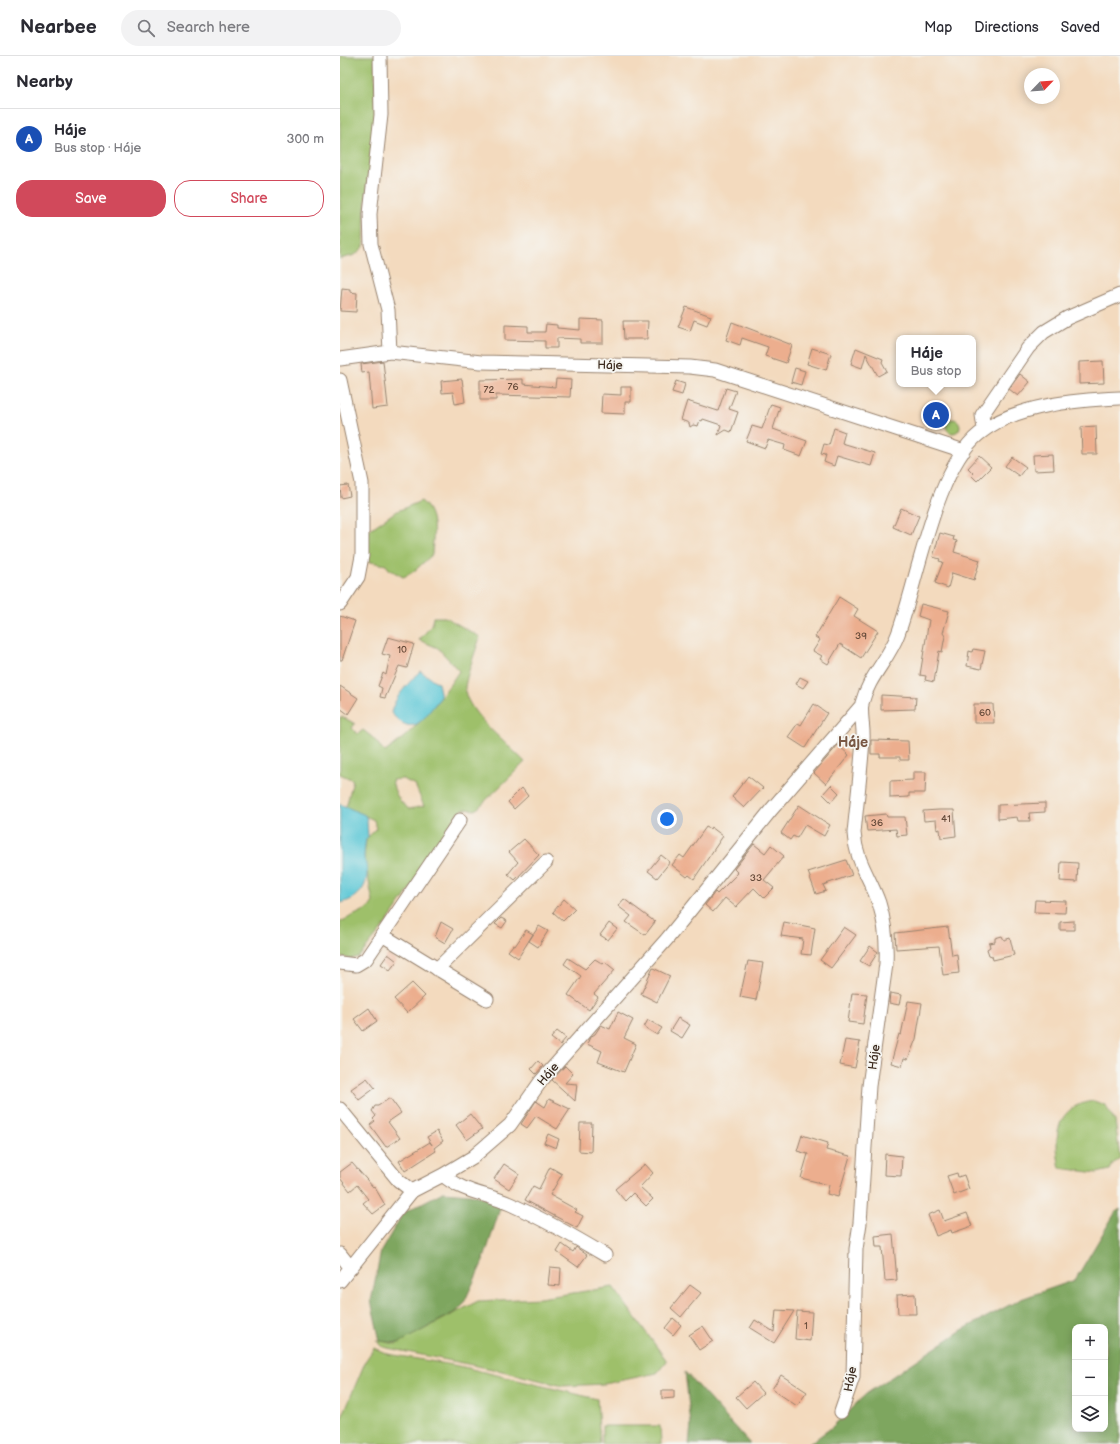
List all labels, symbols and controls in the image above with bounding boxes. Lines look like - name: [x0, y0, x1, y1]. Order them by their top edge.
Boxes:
- search box: [121, 10, 401, 46]
- text: Nearbee: [20, 16, 97, 39]
- icon: search: [135, 17, 157, 39]
- text: Search here: [167, 18, 250, 37]
- text: Map: [924, 19, 952, 36]
- text: Directions: [974, 19, 1039, 36]
- text: Saved: [1061, 19, 1100, 36]
- north arrow: [1024, 68, 1060, 104]
- text: Nearby: [16, 72, 73, 92]
- text: Háje: [54, 121, 86, 140]
- text: A: [25, 131, 33, 147]
- text: 300 m: [286, 131, 324, 147]
- text: Bus stop · Háje: [54, 140, 141, 156]
- button: Save: [16, 180, 166, 217]
- button: Share: [174, 180, 324, 217]
- popup: [896, 335, 976, 387]
- text: Háje: [910, 344, 943, 363]
- street label: Háje: [597, 358, 623, 373]
- text: Bus stop: [910, 363, 962, 379]
- house number: 76: [507, 381, 519, 393]
- house number: 72: [484, 384, 495, 396]
- pin: A: [923, 400, 949, 430]
- house number: 39: [855, 630, 867, 642]
- house number: 10: [397, 644, 407, 656]
- house number: 60: [979, 707, 991, 719]
- district label: Háje: [838, 734, 868, 751]
- your location: [657, 809, 677, 829]
- house number: 41: [941, 813, 951, 825]
- house number: 36: [871, 817, 883, 829]
- house number: 33: [750, 872, 762, 884]
- street label: Háje: [865, 1043, 884, 1071]
- street label: Háje: [534, 1060, 562, 1089]
- house number: 1: [804, 1320, 808, 1332]
- map controls: [1072, 1324, 1108, 1432]
- button: +: [1072, 1324, 1108, 1360]
- button: −: [1072, 1360, 1108, 1396]
- street label: Háje: [841, 1365, 860, 1393]
- button: layers: [1072, 1396, 1108, 1432]

